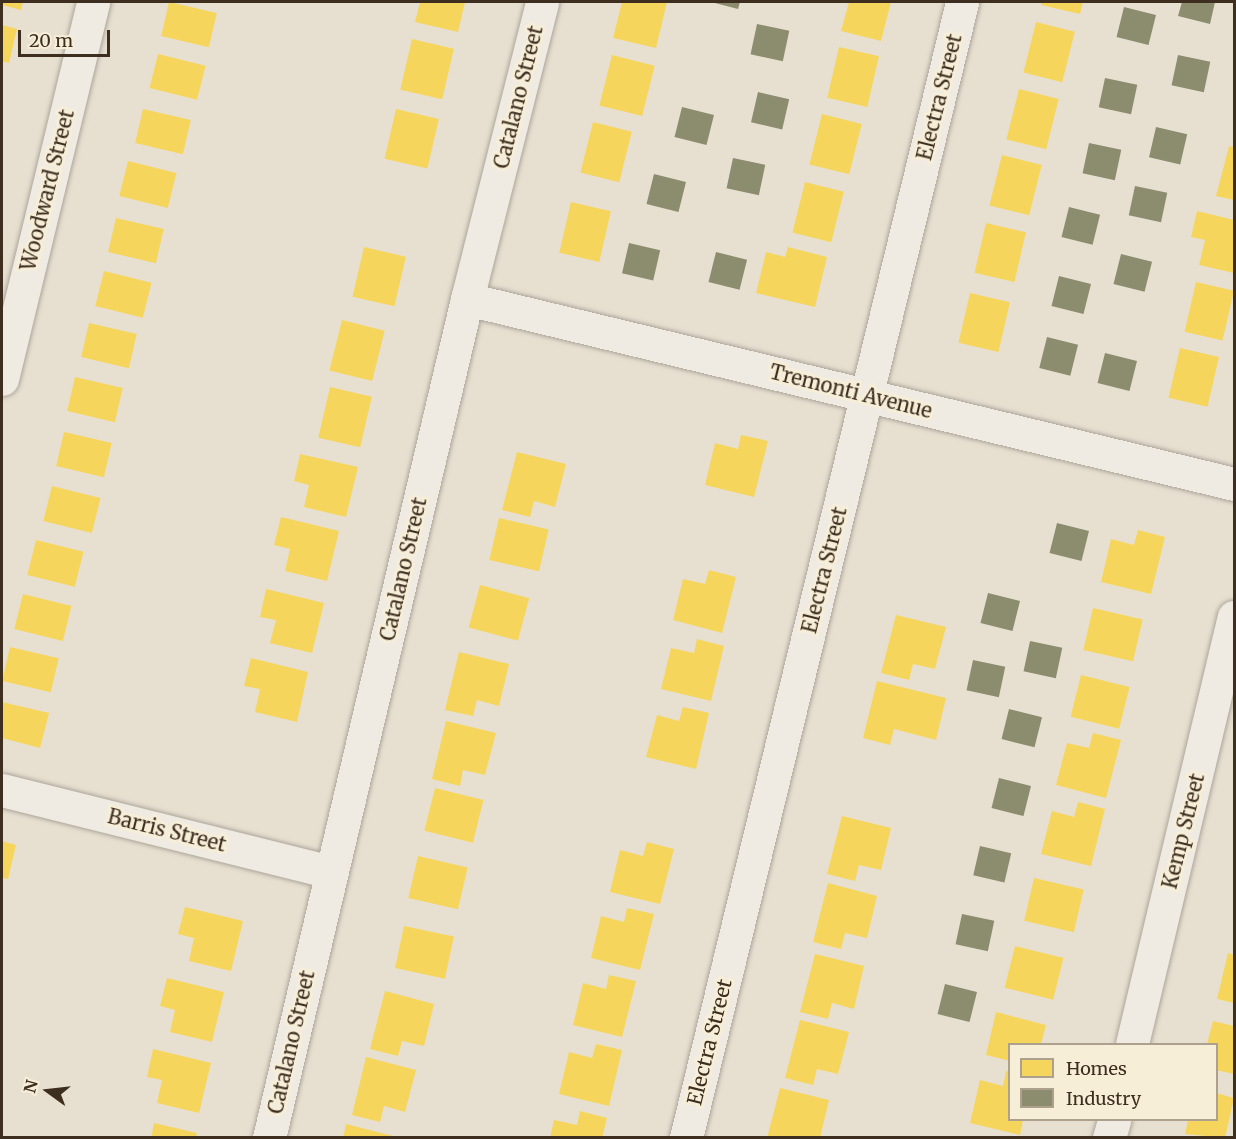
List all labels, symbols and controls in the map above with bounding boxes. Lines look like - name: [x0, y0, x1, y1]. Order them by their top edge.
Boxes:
- scale bar: [21, 18, 112, 56]
- street label: Catalano Street: [489, 23, 547, 171]
- text: 20 m: [29, 29, 73, 52]
- street label: Electra Street: [912, 31, 966, 163]
- street label: Woodward Street: [15, 107, 79, 273]
- street label: Tremonti Avenue: [767, 359, 935, 423]
- street label: Catalano Street: [375, 495, 431, 643]
- street label: Electra Street: [797, 504, 851, 636]
- street label: Kemp Street: [1157, 771, 1209, 891]
- street label: Barris Street: [105, 804, 229, 856]
- street label: Catalano Street: [263, 968, 319, 1116]
- street label: Electra Street: [682, 976, 736, 1108]
- legend: [1008, 1043, 1218, 1121]
- text: Homes: [1066, 1057, 1127, 1080]
- north arrow: [18, 1061, 78, 1121]
- text: N: [19, 1078, 42, 1095]
- text: Industry: [1066, 1087, 1141, 1110]

